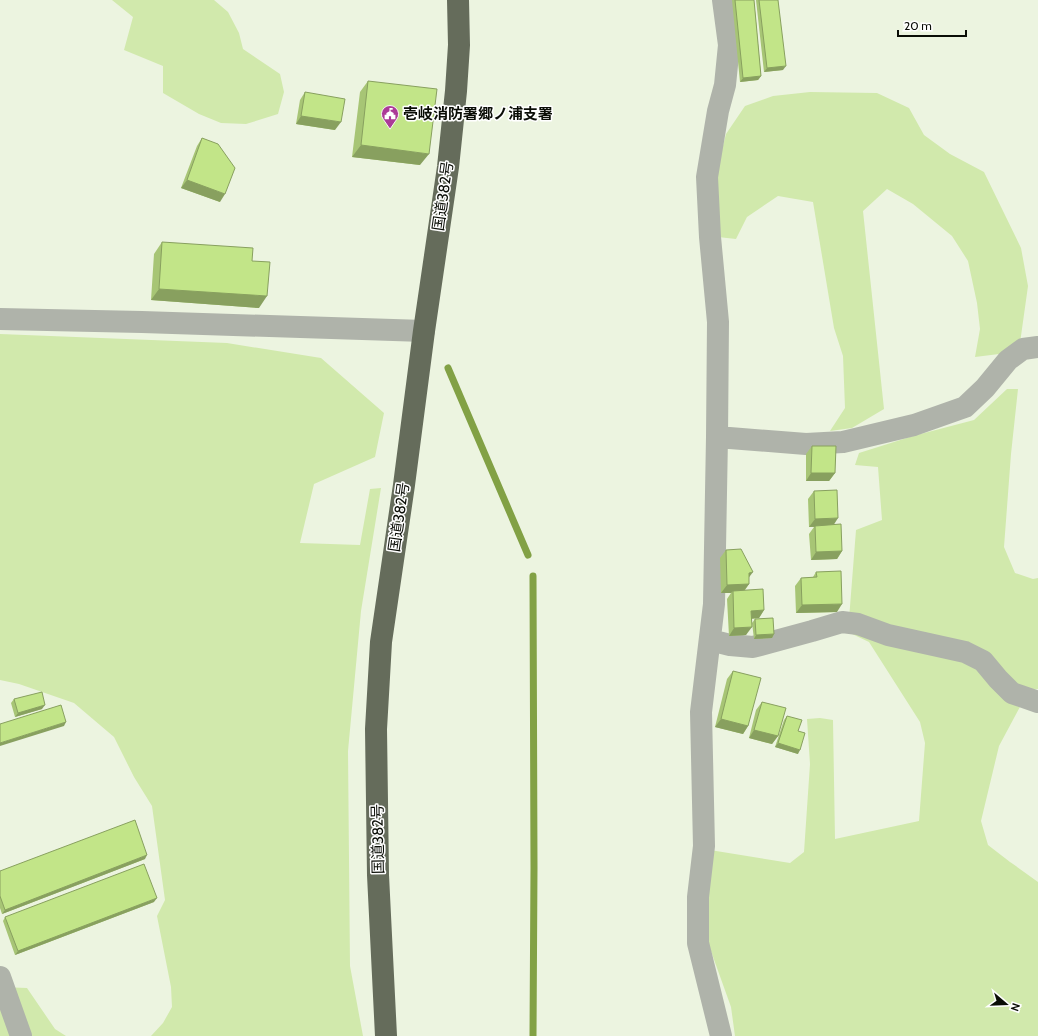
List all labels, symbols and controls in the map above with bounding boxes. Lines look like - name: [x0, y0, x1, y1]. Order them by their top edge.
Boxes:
- scale bar: [898, 12, 966, 38]
- text: 20 m: [904, 18, 932, 33]
- public building icon: 壱岐消防署郷ノ浦支署: [380, 104, 400, 129]
- place label: 壱岐消防署郷ノ浦支署: [403, 105, 553, 123]
- street label: 国道382号: [429, 160, 457, 232]
- street label: 国道382号: [385, 481, 413, 553]
- street label: 国道382号: [368, 804, 388, 874]
- north arrow: [986, 984, 1026, 1024]
- text: N: [1008, 1001, 1023, 1013]

